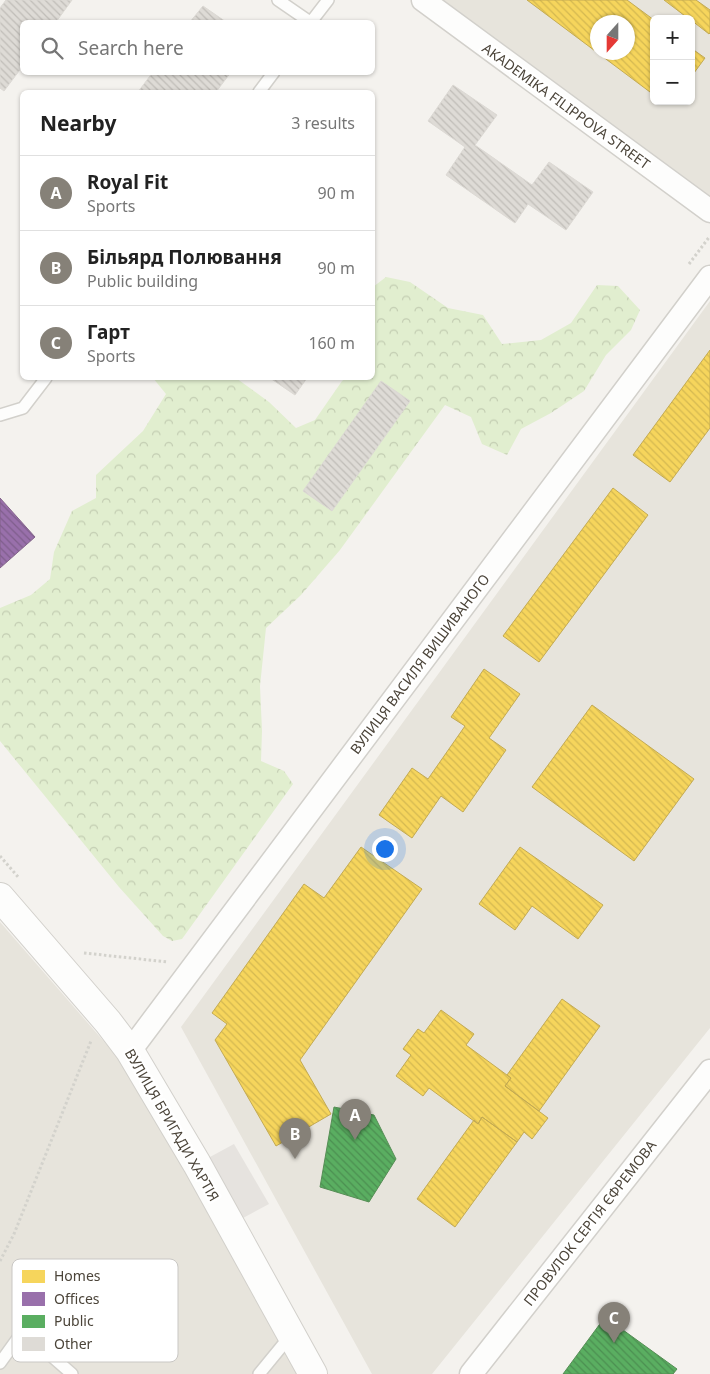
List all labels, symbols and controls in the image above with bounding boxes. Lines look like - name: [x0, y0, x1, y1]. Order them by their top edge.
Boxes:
- north arrow: [590, 15, 635, 60]
- map controls: [650, 15, 695, 105]
- button: +: [650, 15, 695, 60]
- search box: [20, 20, 375, 75]
- icon: search: [38, 34, 66, 62]
- text: Search here: [78, 35, 184, 61]
- street label: AKADEMIKA FILIPPOVA STREET: [479, 38, 654, 173]
- button: −: [650, 60, 695, 105]
- text: Nearby: [40, 109, 116, 137]
- text: 3 results: [291, 112, 355, 134]
- text: Royal Fit: [87, 169, 168, 195]
- text: A: [50, 182, 62, 204]
- text: 90 m: [318, 182, 355, 204]
- text: Sports: [87, 195, 135, 217]
- text: Більярд Полювання: [87, 244, 282, 270]
- text: B: [51, 257, 61, 279]
- text: 90 m: [318, 257, 355, 279]
- text: Public building: [87, 270, 198, 292]
- text: Гарт: [87, 319, 130, 345]
- text: C: [51, 332, 61, 354]
- text: 160 m: [308, 332, 355, 354]
- text: Sports: [87, 345, 135, 367]
- street label: ВУЛИЦЯ ВАСИЛЯ ВИШИВАНОГО: [346, 570, 494, 758]
- your location: [372, 836, 398, 862]
- street label: ВУЛИЦЯ БРИГАДИ ХАРТІЯ: [121, 1045, 224, 1205]
- pin: A: [339, 1099, 371, 1140]
- pin: B: [279, 1118, 311, 1159]
- street label: ПРОВУЛОК СЕРГІЯ ЄФРЕМОВА: [519, 1136, 660, 1309]
- legend: [12, 1259, 178, 1362]
- text: Homes: [54, 1266, 101, 1285]
- text: Offices: [54, 1289, 100, 1308]
- pin: C: [598, 1302, 630, 1343]
- text: Public: [54, 1311, 94, 1330]
- text: Other: [54, 1334, 93, 1353]

